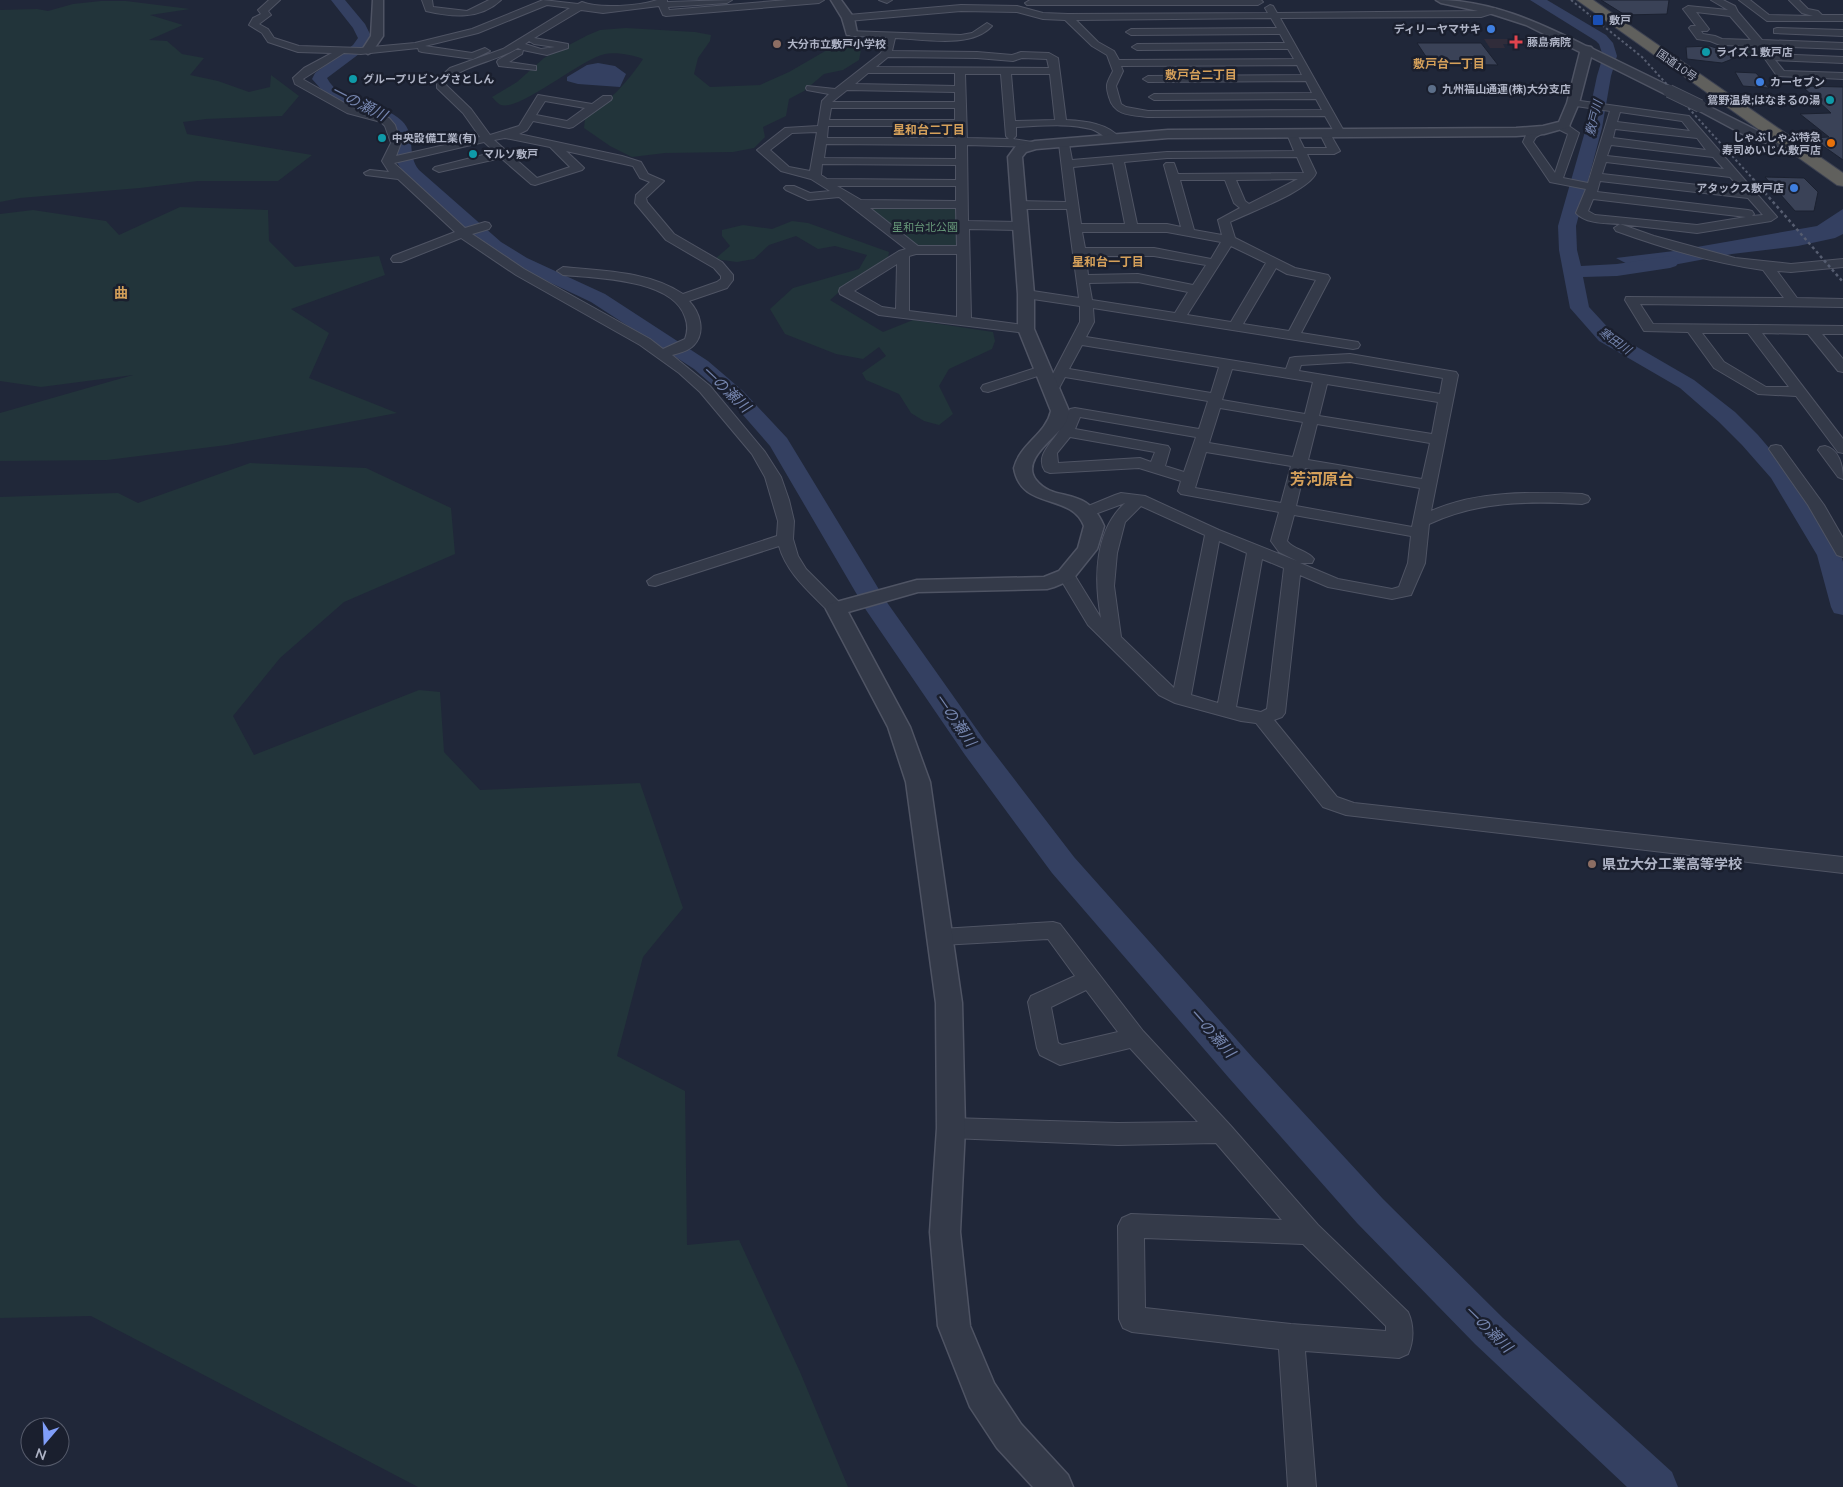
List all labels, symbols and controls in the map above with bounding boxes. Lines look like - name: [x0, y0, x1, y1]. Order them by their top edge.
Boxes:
- marker: 敷戸: [1591, 13, 1605, 27]
- place label: 敷戸: [1609, 13, 1631, 27]
- place label: ディリーヤマサキ: [1394, 22, 1481, 36]
- marker: ディリーヤマサキ: [1485, 23, 1497, 35]
- marker: 藤島病院: [1509, 35, 1523, 49]
- place label: 藤島病院: [1527, 35, 1571, 49]
- place label: 大分市立敷戸小学校: [787, 37, 886, 51]
- marker: 大分市立敷戸小学校: [771, 38, 783, 50]
- place label: ライズ１敷戸店: [1716, 45, 1793, 59]
- street label: 国道10号: [1654, 46, 1700, 84]
- marker: ライズ１敷戸店: [1700, 46, 1712, 58]
- district label: 敷戸台一丁目: [1413, 56, 1485, 71]
- district label: 敷戸台二丁目: [1165, 67, 1237, 82]
- place label: グループリビングさとしん: [363, 72, 494, 86]
- marker: グループリビングさとしん: [347, 73, 359, 85]
- place label: カーセブン: [1770, 75, 1825, 89]
- marker: カーセブン: [1754, 76, 1766, 88]
- water label: 一の瀬川: [328, 80, 392, 126]
- place label: 九州福山通運(株)大分支店: [1442, 82, 1571, 96]
- marker: 九州福山通運(株)大分支店: [1426, 83, 1438, 95]
- place label: 鴛野温泉;はなまるの湯: [1707, 93, 1820, 107]
- marker: 鴛野温泉;はなまるの湯: [1824, 94, 1836, 106]
- water label: 敷戸川: [1582, 97, 1606, 137]
- district label: 星和台二丁目: [893, 122, 965, 137]
- place label: しゃぶしゃぶ特急 寿司めいじん敷戸店: [1722, 130, 1821, 157]
- place label: 中央設備工業(有): [392, 131, 477, 145]
- marker: 中央設備工業(有): [376, 132, 388, 144]
- marker: しゃぶしゃぶ特急 寿司めいじん敷戸店: [1825, 137, 1837, 149]
- place label: マルソ敷戸: [483, 147, 538, 161]
- marker: マルソ敷戸: [467, 148, 479, 160]
- place label: アタックス敷戸店: [1696, 181, 1784, 195]
- marker: アタックス敷戸店: [1788, 182, 1800, 194]
- park label: 星和台北公園: [892, 220, 958, 234]
- district label: 星和台一丁目: [1072, 254, 1144, 269]
- district label: 曲: [114, 284, 128, 302]
- water label: 寒田川: [1596, 324, 1636, 358]
- water label: 一の瀬川: [698, 361, 756, 417]
- district label: 芳河原台: [1290, 469, 1354, 489]
- water label: 一の瀬川: [930, 690, 982, 751]
- place label: 県立大分工業高等学校: [1602, 855, 1742, 873]
- marker: 県立大分工業高等学校: [1586, 858, 1598, 870]
- water label: 一の瀬川: [1185, 1004, 1241, 1063]
- water label: 一の瀬川: [1460, 1301, 1518, 1358]
- north arrow: [20, 1417, 70, 1467]
- text: N: [33, 1444, 49, 1465]

